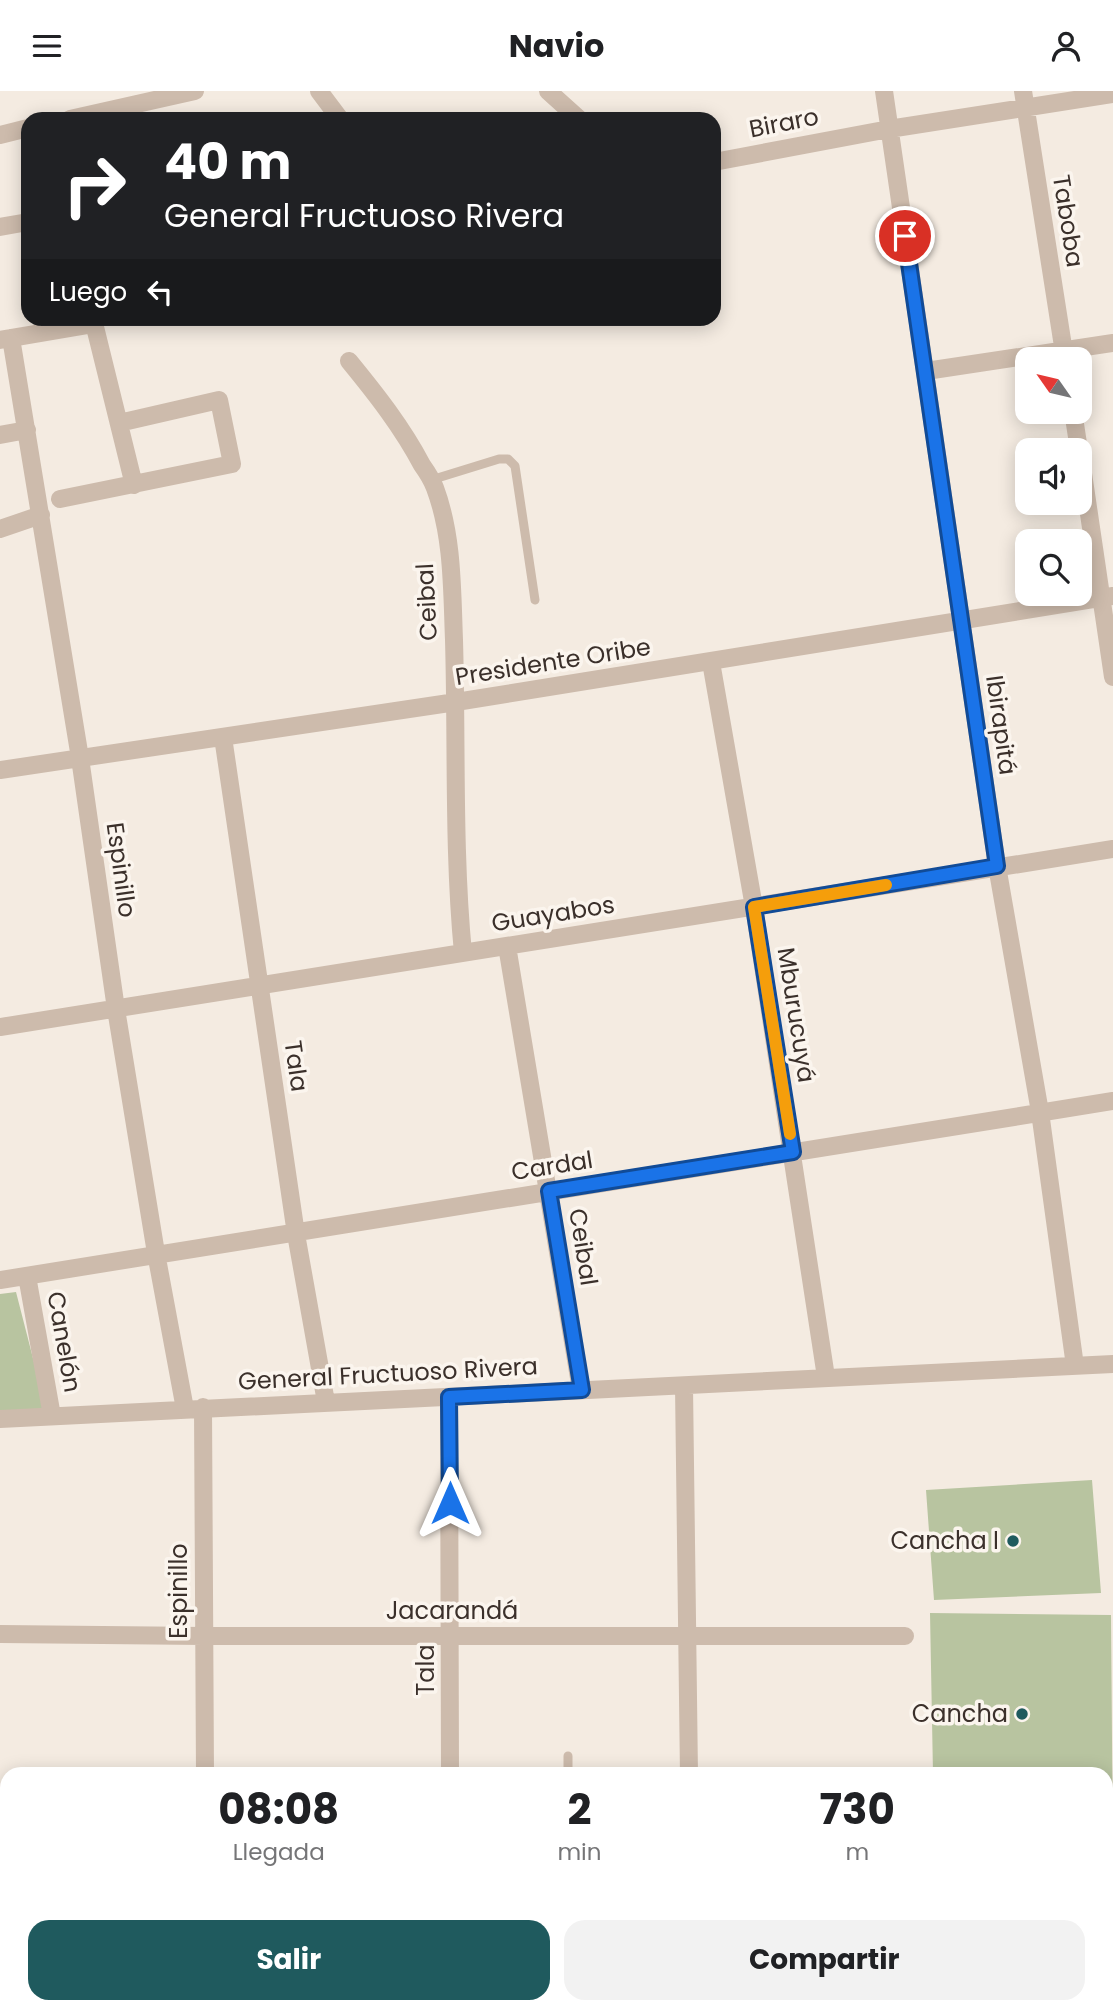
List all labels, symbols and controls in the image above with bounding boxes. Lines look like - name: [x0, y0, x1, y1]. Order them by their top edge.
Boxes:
- text: Navio: [509, 23, 604, 68]
- icon: menu: [28, 27, 66, 65]
- icon: person: [1047, 27, 1085, 65]
- street label: Biraro: [746, 100, 821, 145]
- text: 40 m: [164, 128, 291, 196]
- icon: right: [49, 140, 140, 231]
- street label: Taboba: [1045, 172, 1092, 270]
- text: General Fructuoso Rivera: [164, 193, 564, 238]
- pin: [875, 206, 935, 266]
- icon: arrive: [886, 217, 924, 255]
- icon: left: [141, 273, 179, 311]
- text: Luego: [49, 274, 127, 310]
- north arrow: [1015, 347, 1092, 423]
- map controls: [1015, 347, 1092, 606]
- button: sound: [1015, 438, 1092, 515]
- button: search: [1015, 529, 1092, 606]
- street label: Ceibal: [408, 562, 445, 642]
- street label: Presidente Oribe: [453, 630, 653, 693]
- street label: Ibirapitá: [978, 673, 1025, 777]
- street label: Espinillo: [99, 820, 144, 919]
- street label: Guayabos: [489, 888, 617, 940]
- street label: Mburucuyá: [770, 945, 823, 1085]
- street label: Tala: [277, 1038, 316, 1094]
- street label: Cardal: [509, 1143, 595, 1188]
- street label: Ceibal: [561, 1206, 606, 1288]
- street label: Canelón: [39, 1289, 90, 1395]
- street label: General Fructuoso Rivera: [237, 1349, 539, 1398]
- position arrow: [413, 1466, 487, 1540]
- place label: Cancha I: [890, 1524, 999, 1557]
- marker: Cancha I: [1005, 1533, 1021, 1549]
- street label: Espinillo: [162, 1543, 195, 1639]
- street label: Jacarandá: [386, 1594, 518, 1627]
- street label: Tala: [409, 1644, 442, 1696]
- place label: Cancha: [912, 1697, 1008, 1730]
- marker: Cancha: [1014, 1706, 1030, 1722]
- text: 08:08: [218, 1780, 339, 1839]
- text: 2: [567, 1780, 591, 1839]
- text: 730: [820, 1780, 895, 1839]
- text: Llegada: [233, 1836, 325, 1868]
- text: min: [557, 1836, 601, 1868]
- text: m: [845, 1836, 869, 1868]
- button: Salir: [28, 1920, 550, 2000]
- button: Compartir: [564, 1920, 1085, 2000]

